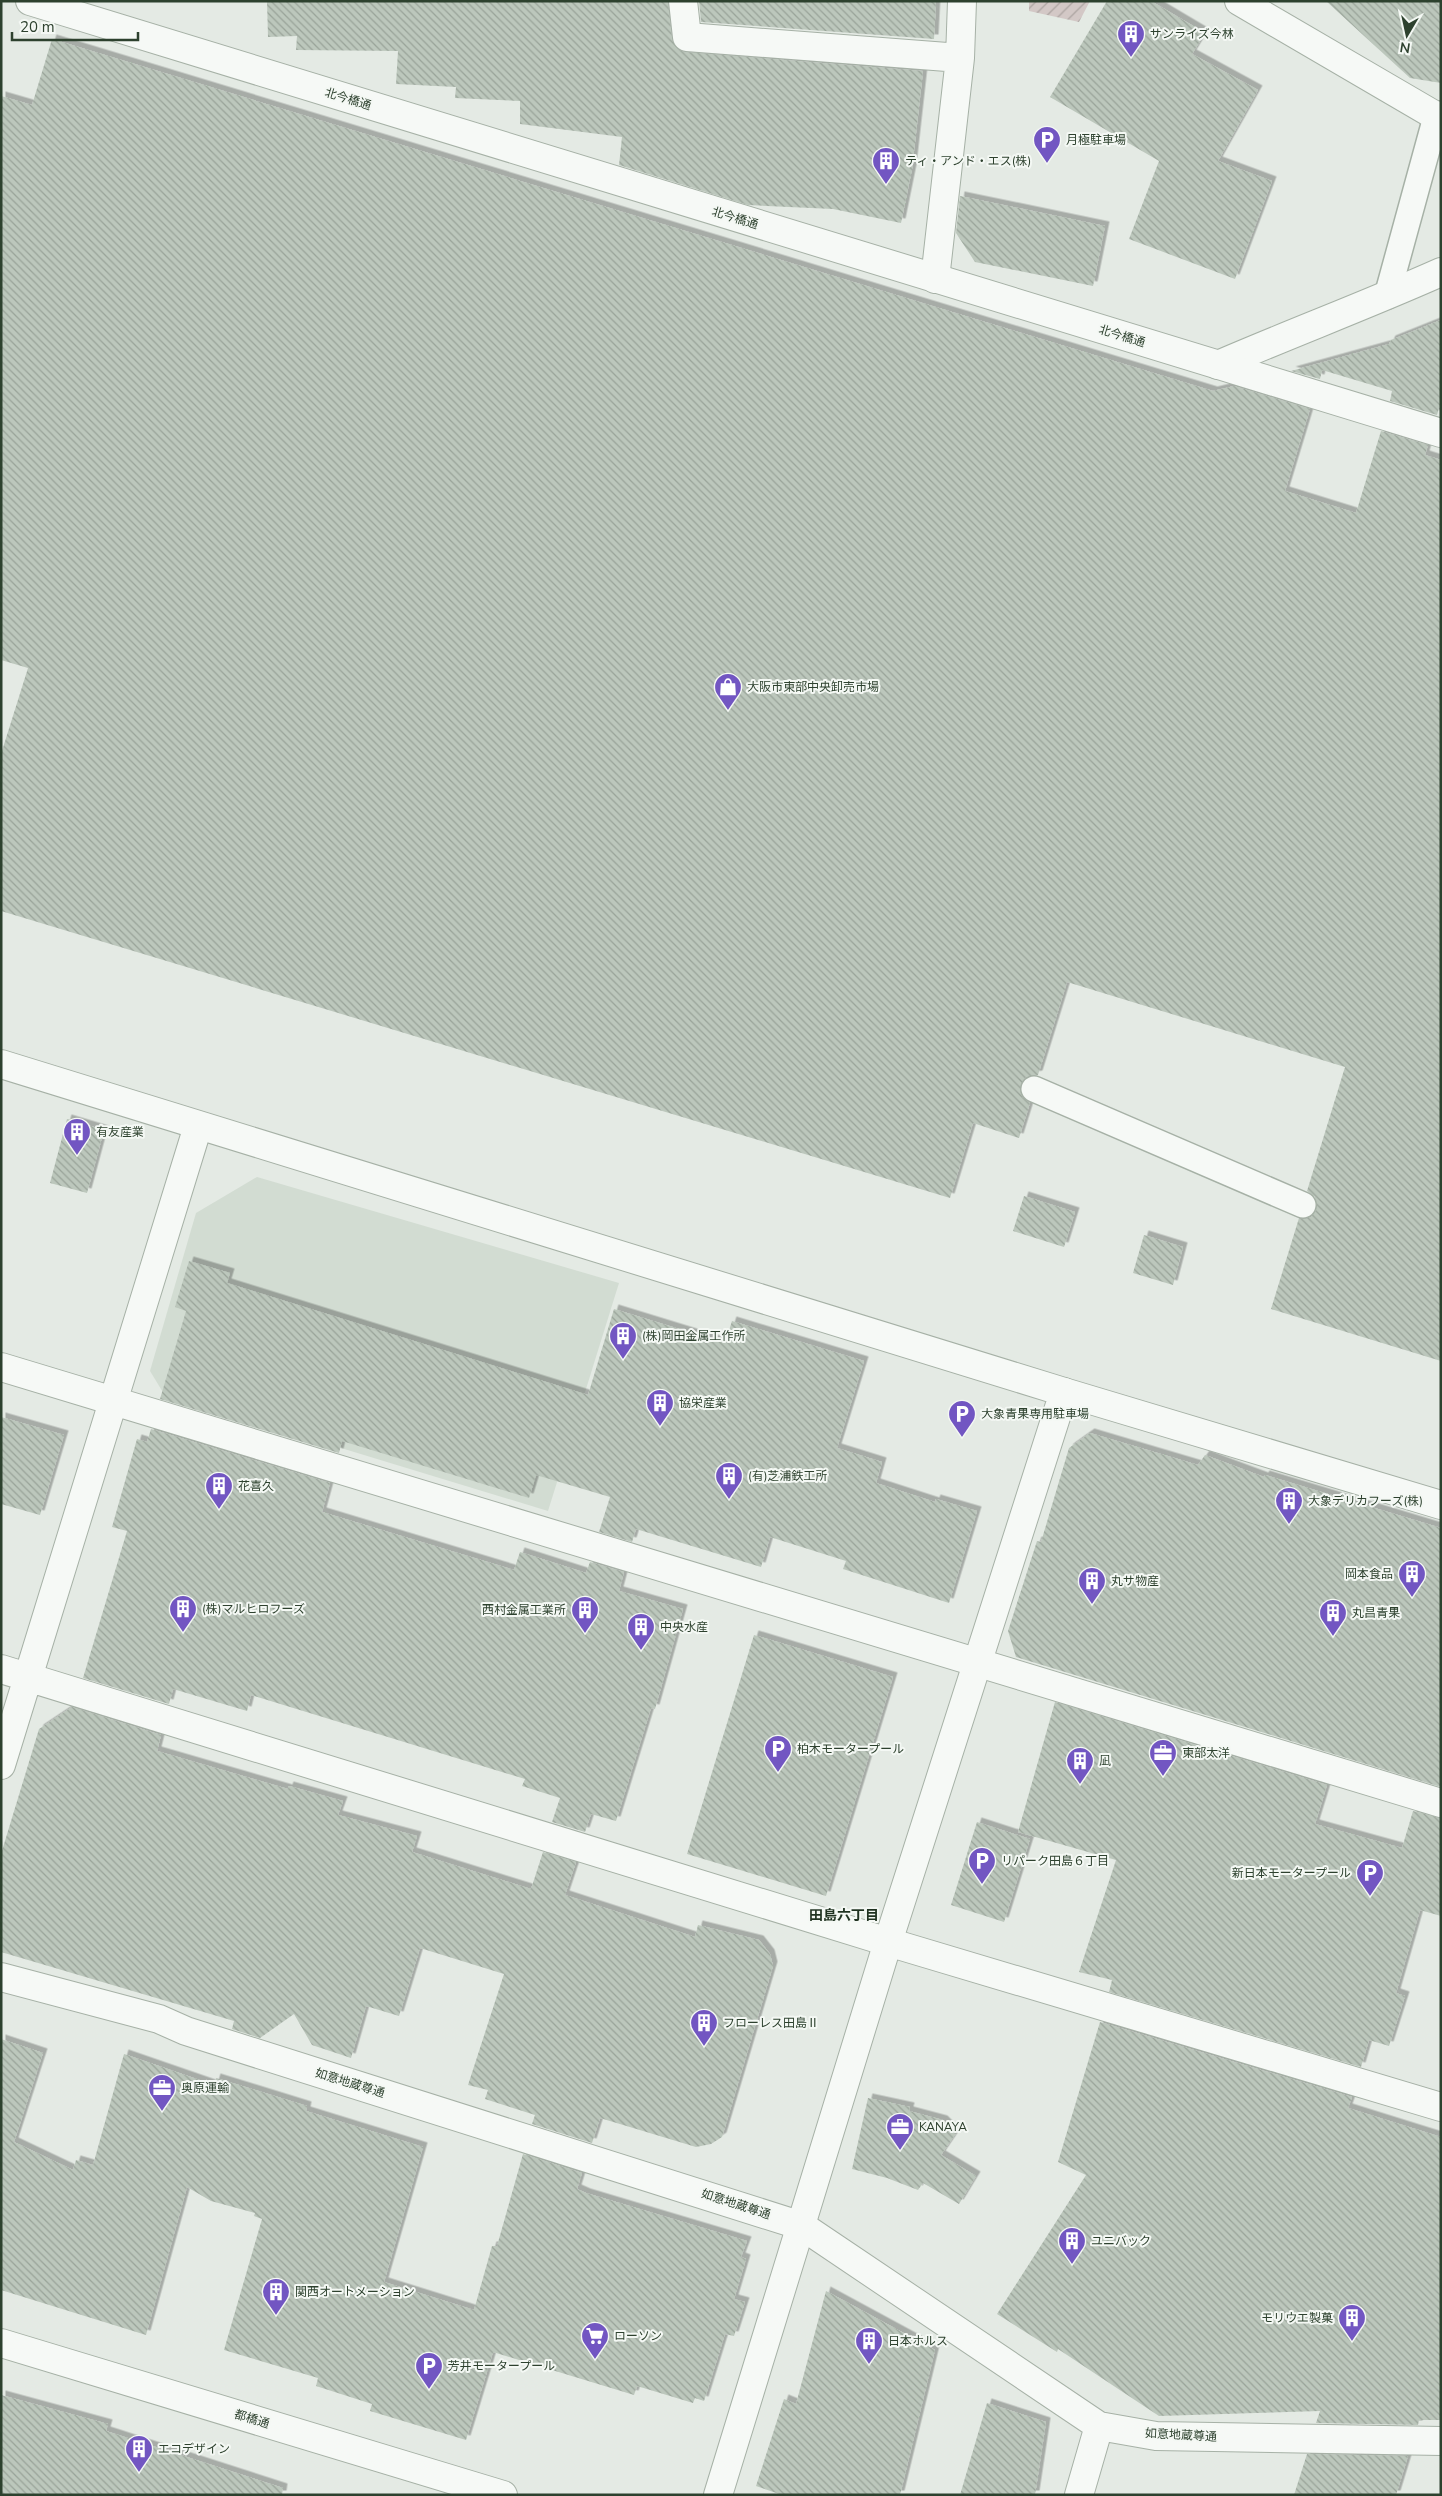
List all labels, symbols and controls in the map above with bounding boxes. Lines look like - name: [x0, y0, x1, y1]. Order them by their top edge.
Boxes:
- scale bar: [12, 10, 139, 42]
- north arrow: [1382, 10, 1432, 60]
- text: 20 m: [20, 17, 55, 37]
- building icon: サンライズ今林: [1116, 19, 1146, 58]
- place label: サンライズ今林: [1150, 26, 1234, 42]
- text: N: [1398, 37, 1412, 58]
- street label: 北今橋通: [323, 84, 373, 114]
- parking icon: 月極駐車場: [1032, 125, 1062, 164]
- place label: 月極駐車場: [1066, 132, 1126, 148]
- building icon: ティ・アンド・エス(株): [871, 146, 901, 185]
- place label: ティ・アンド・エス(株): [905, 153, 1031, 169]
- street label: 北今橋通: [710, 203, 760, 233]
- street label: 北今橋通: [1097, 321, 1147, 351]
- shop icon: 大阪市東部中央卸売市場: [713, 672, 743, 711]
- place label: 大阪市東部中央卸売市場: [747, 679, 879, 695]
- building icon: 有友産業: [62, 1117, 92, 1156]
- place label: 有友産業: [96, 1124, 144, 1140]
- building icon: (株)岡田金属工作所: [608, 1321, 638, 1360]
- place label: (株)岡田金属工作所: [642, 1328, 746, 1344]
- building icon: 協栄産業: [645, 1388, 675, 1427]
- place label: 協栄産業: [679, 1395, 727, 1411]
- parking icon: 大象青果専用駐車場: [947, 1399, 977, 1438]
- place label: 大象青果専用駐車場: [981, 1406, 1089, 1422]
- building icon: (有)芝浦鉄工所: [714, 1461, 744, 1500]
- place label: (有)芝浦鉄工所: [748, 1468, 828, 1484]
- building icon: 花喜久: [204, 1471, 234, 1510]
- place label: 花喜久: [238, 1478, 274, 1494]
- building icon: 大象デリカフーズ(株): [1274, 1486, 1304, 1525]
- place label: 大象デリカフーズ(株): [1308, 1493, 1423, 1509]
- building icon: 岡本食品: [1397, 1559, 1427, 1598]
- building icon: 丸サ物産: [1077, 1566, 1107, 1605]
- place label: 岡本食品: [1345, 1566, 1393, 1582]
- place label: 丸サ物産: [1111, 1573, 1159, 1589]
- building icon: (株)マルヒロフーズ: [168, 1594, 198, 1633]
- building icon: 西村金属工業所: [570, 1595, 600, 1634]
- building icon: 丸昌青果: [1318, 1598, 1348, 1637]
- place label: (株)マルヒロフーズ: [202, 1601, 305, 1617]
- place label: 西村金属工業所: [482, 1602, 566, 1618]
- place label: 丸昌青果: [1352, 1605, 1400, 1621]
- building icon: 中央水産: [626, 1612, 656, 1651]
- place label: 中央水産: [660, 1619, 708, 1635]
- parking icon: 柏木モータープール: [763, 1734, 793, 1773]
- office icon: 東部太洋: [1148, 1738, 1178, 1777]
- place label: 柏木モータープール: [797, 1741, 904, 1757]
- place label: 東部太洋: [1182, 1745, 1230, 1761]
- building icon: 凪: [1065, 1746, 1095, 1785]
- place label: 凪: [1099, 1753, 1111, 1769]
- parking icon: リパーク田島６丁目: [967, 1846, 997, 1885]
- place label: リパーク田島６丁目: [1001, 1853, 1109, 1869]
- parking icon: 新日本モータープール: [1355, 1858, 1385, 1897]
- place label: 新日本モータープール: [1232, 1865, 1351, 1881]
- district label: 田島六丁目: [809, 1906, 879, 1925]
- building icon: フローレス田島Ⅱ: [689, 2008, 719, 2047]
- place label: フローレス田島Ⅱ: [723, 2015, 819, 2031]
- street label: 如意地蔵尊通: [313, 2065, 387, 2101]
- office icon: 奥原運輸: [147, 2073, 177, 2112]
- place label: 奥原運輸: [181, 2080, 229, 2096]
- office icon: KANAYA: [885, 2112, 915, 2151]
- place label: KANAYA: [919, 2119, 967, 2135]
- street label: 如意地蔵尊通: [699, 2185, 773, 2223]
- building icon: ユニバック: [1057, 2226, 1087, 2265]
- place label: ユニバック: [1091, 2233, 1151, 2249]
- building icon: 関西オートメーション: [261, 2277, 291, 2316]
- place label: 関西オートメーション: [295, 2284, 415, 2300]
- building icon: モリウエ製菓: [1337, 2303, 1367, 2342]
- place label: モリウエ製菓: [1261, 2310, 1333, 2326]
- supermarket icon: ローソン: [580, 2321, 610, 2360]
- building icon: 日本ホルス: [854, 2326, 884, 2365]
- place label: ローソン: [614, 2328, 662, 2344]
- place label: 日本ホルス: [888, 2333, 948, 2349]
- parking icon: 芳井モータープール: [414, 2351, 444, 2390]
- place label: 芳井モータープール: [448, 2358, 555, 2374]
- street label: 都橋通: [232, 2406, 272, 2432]
- street label: 如意地蔵尊通: [1145, 2425, 1217, 2445]
- building icon: エコデザイン: [124, 2434, 154, 2473]
- place label: エコデザイン: [158, 2441, 230, 2457]

